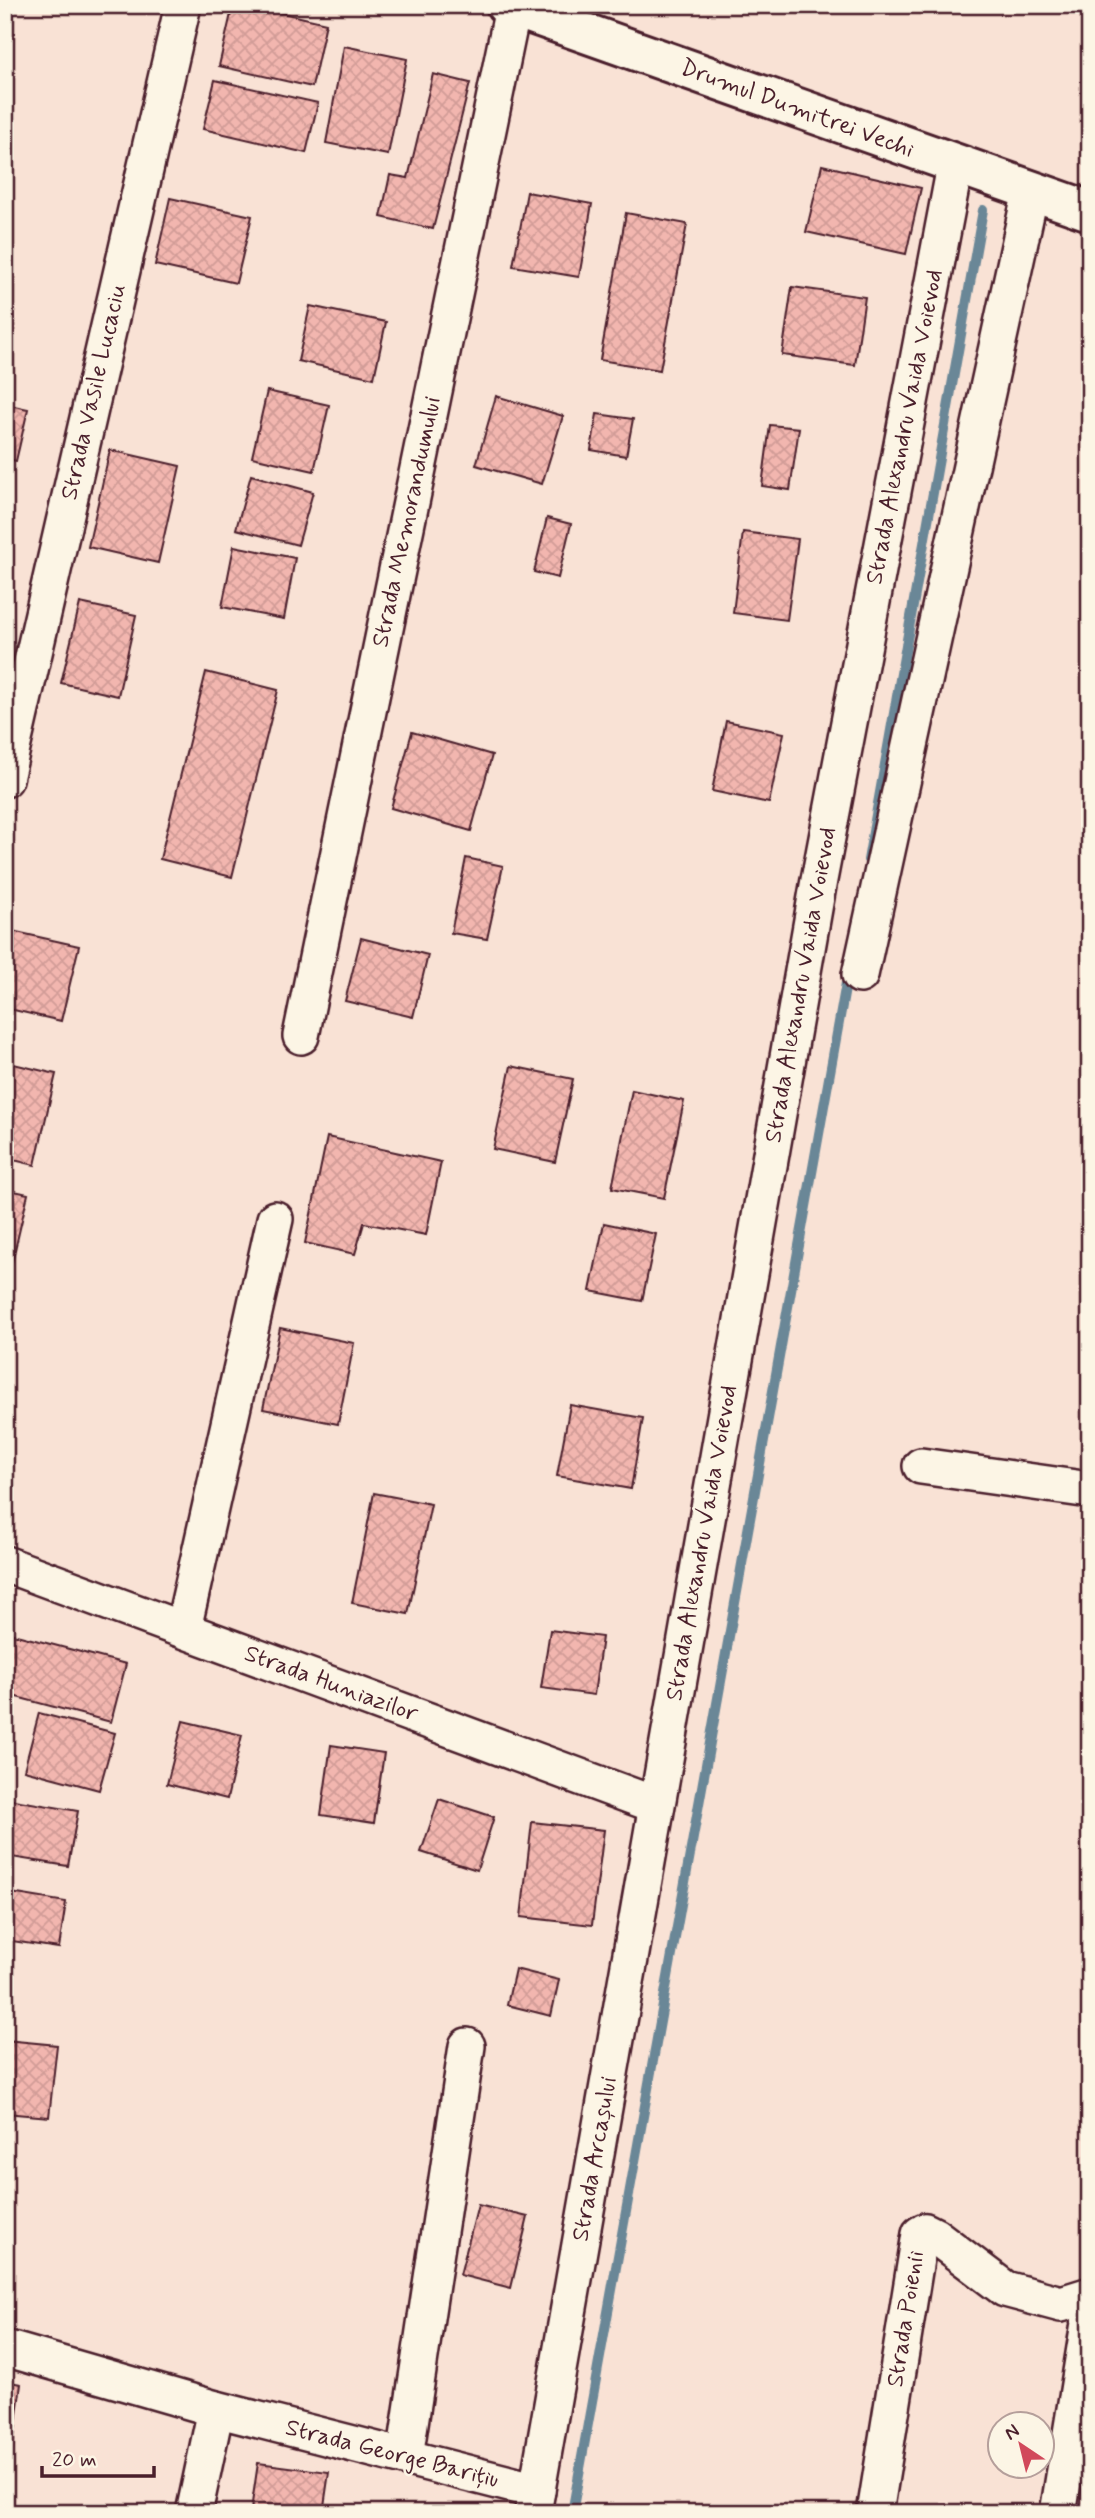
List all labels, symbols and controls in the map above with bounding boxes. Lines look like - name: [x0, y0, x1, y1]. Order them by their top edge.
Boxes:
- street label: Drumul Dumitrei Vechi: [676, 52, 918, 166]
- street label: Strada Alexandru Vaida Voievod: [859, 267, 951, 587]
- street label: Strada Vasile Lucaciu: [54, 281, 134, 503]
- street label: Strada Memorandumului: [365, 394, 449, 650]
- street label: Strada Alexandru Vaida Voievod: [758, 825, 844, 1145]
- street label: Strada Alexandru Vaida Voievod: [659, 1383, 745, 1703]
- street label: Strada Huniazilor: [240, 1638, 423, 1730]
- street label: Strada Arcașului: [565, 2074, 625, 2244]
- street label: Strada Poienii: [880, 2249, 932, 2389]
- north arrow: [986, 2410, 1056, 2480]
- street label: Strada George Barițiu: [282, 2412, 502, 2496]
- text: N: [1000, 2418, 1024, 2446]
- scale bar: [42, 2434, 154, 2478]
- text: 20 m: [52, 2446, 97, 2474]

